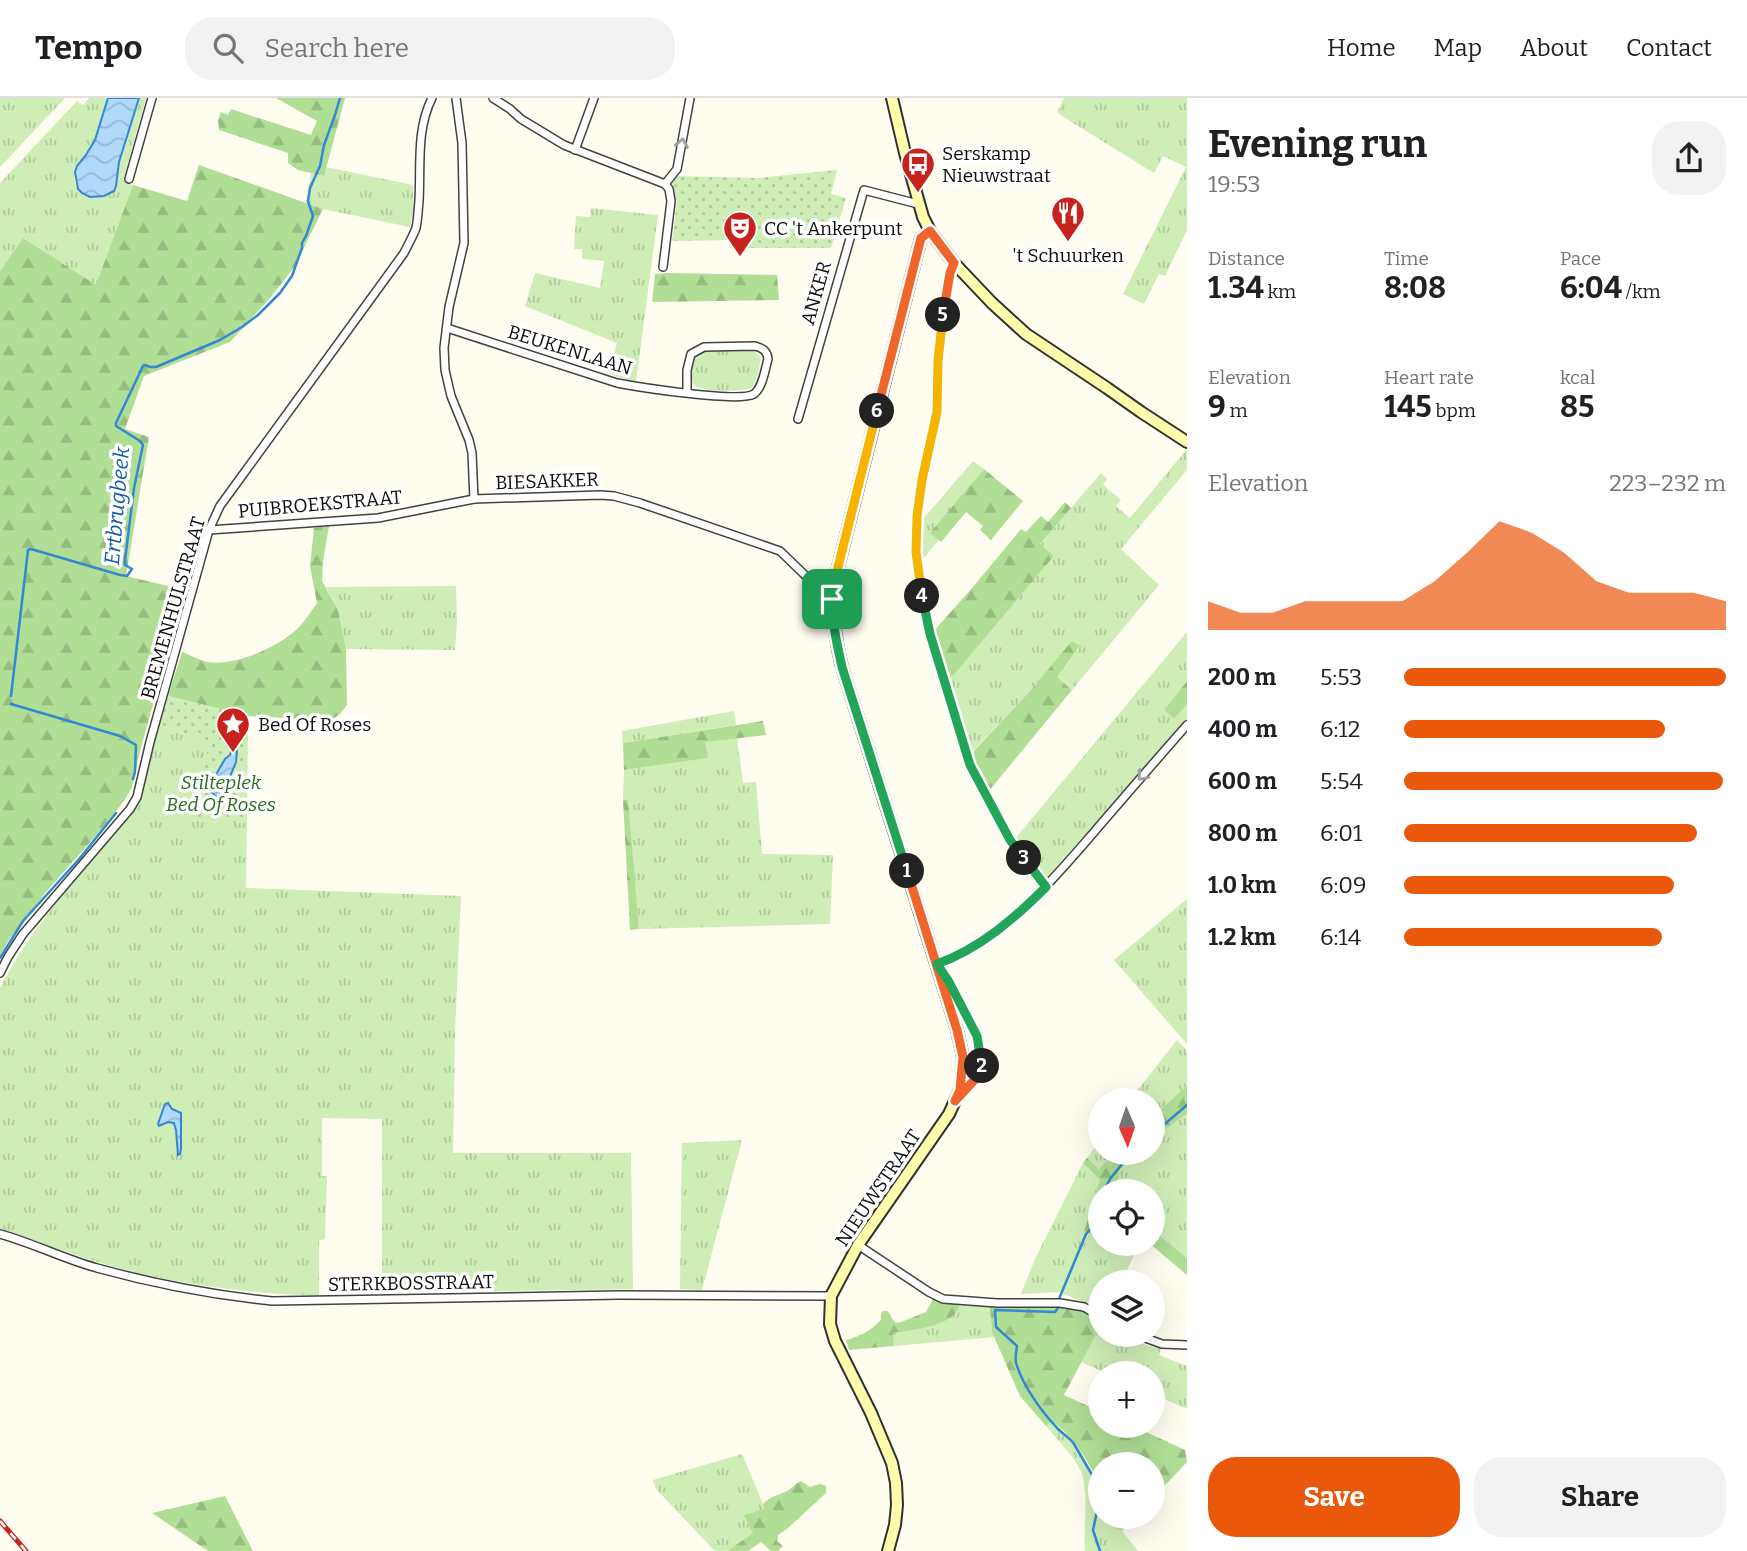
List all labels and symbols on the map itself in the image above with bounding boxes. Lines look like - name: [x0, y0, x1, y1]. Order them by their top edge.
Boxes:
- one-way arrow: [674, 137, 689, 149]
- place label: Serskamp Nieuwstraat: [942, 142, 1051, 187]
- bus stop icon: Serskamp Nieuwstraat: [899, 145, 937, 194]
- restaurant icon: 't Schuurken: [1049, 194, 1087, 243]
- theatre icon: CC 't Ankerpunt: [721, 209, 759, 258]
- place label: CC 't Ankerpunt: [764, 217, 903, 240]
- place label: 't Schuurken: [1012, 244, 1124, 267]
- street label: ANKER: [796, 258, 836, 327]
- pin: 5: [926, 298, 960, 332]
- street label: BEUKENLAAN: [505, 320, 635, 380]
- pin: 6: [860, 394, 894, 428]
- water label: Ertbrugbeek: [99, 445, 135, 566]
- street label: BIESAKKER: [495, 468, 600, 494]
- street label: PUIBROEKSTRAAT: [237, 485, 403, 523]
- street label: BREMENHULSTRAAT: [136, 514, 210, 702]
- pin: [802, 569, 862, 629]
- pin: 4: [904, 578, 940, 614]
- place icon: Bed Of Roses: [214, 705, 252, 754]
- place label: Bed Of Roses: [258, 713, 371, 736]
- one-way arrow: [1138, 768, 1150, 781]
- park label: Stilteplek Bed Of Roses: [166, 771, 276, 816]
- pin: 3: [1006, 840, 1042, 876]
- pin: 1: [890, 854, 925, 888]
- pin: 2: [964, 1048, 1000, 1084]
- north arrow: [1088, 1088, 1166, 1166]
- street label: NIEUWSTRAAT: [830, 1125, 926, 1251]
- street label: STERKBOSSTRAAT: [328, 1270, 494, 1296]

